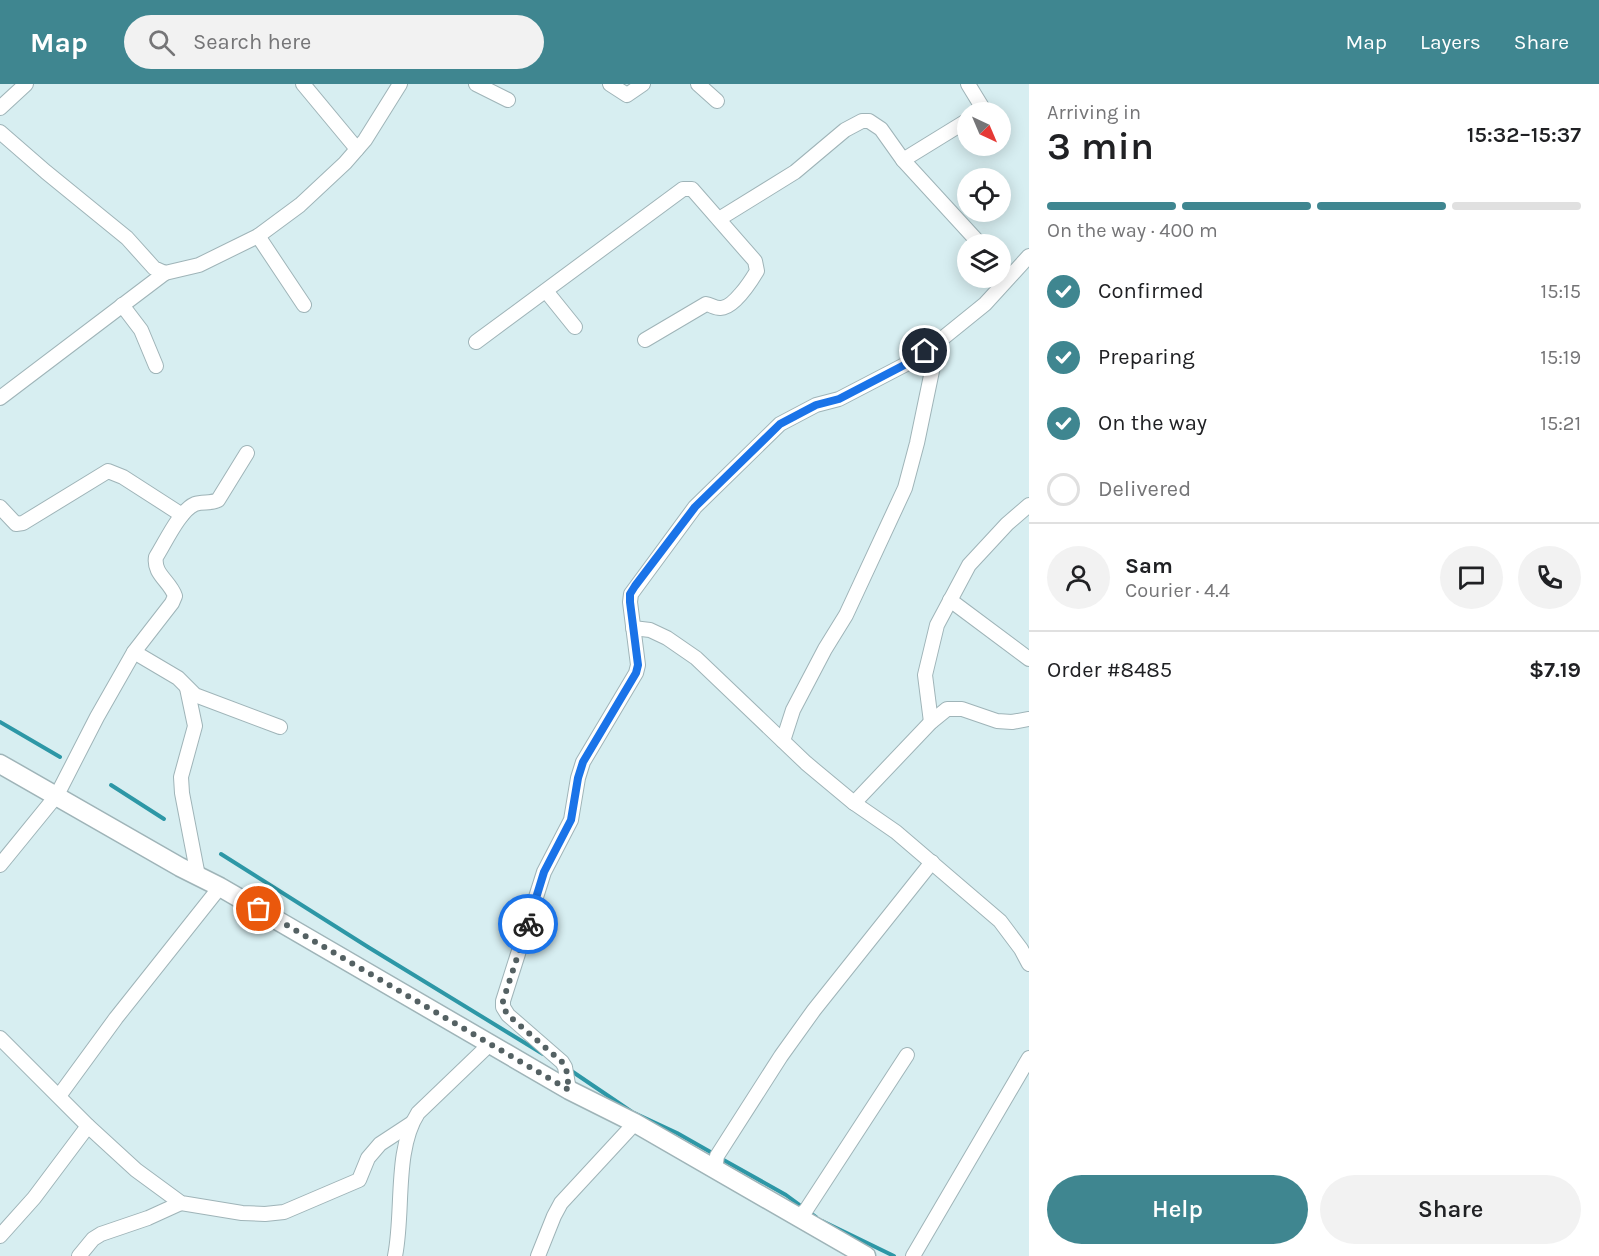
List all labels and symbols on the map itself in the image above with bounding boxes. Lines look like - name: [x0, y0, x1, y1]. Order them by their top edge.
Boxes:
- north arrow: [957, 102, 1011, 156]
- pin: [899, 325, 950, 376]
- pin: [233, 883, 284, 934]
- courier: [498, 894, 558, 954]

